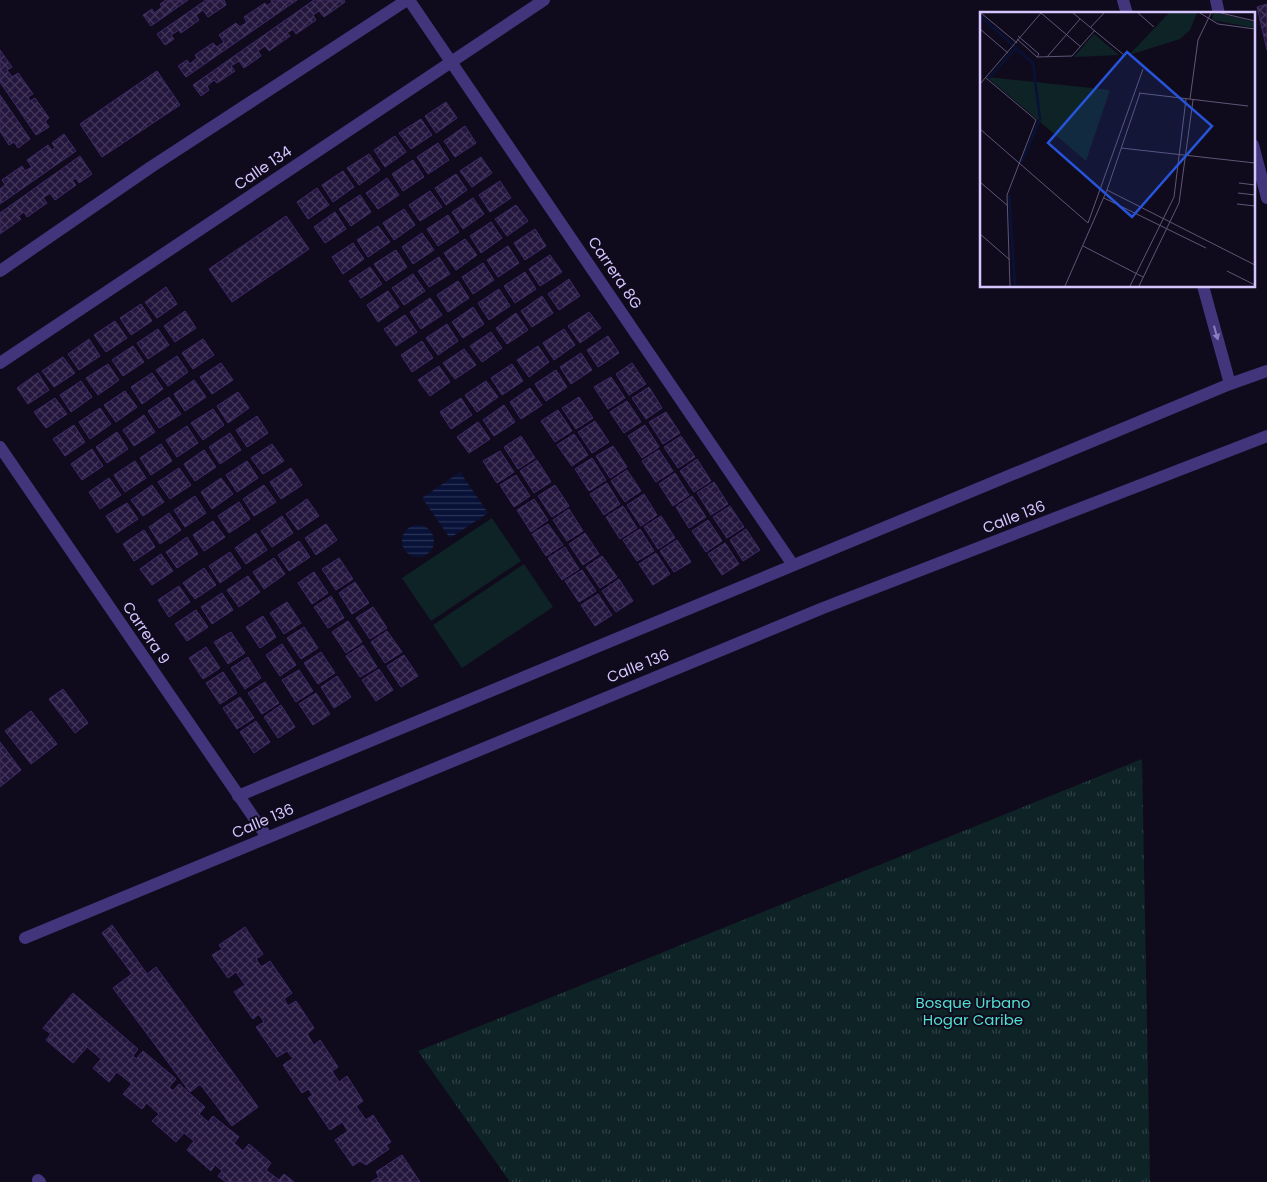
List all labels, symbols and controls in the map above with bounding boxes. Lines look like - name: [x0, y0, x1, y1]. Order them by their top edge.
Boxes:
- inset map: [980, 12, 1254, 288]
- street label: Calle 134: [230, 141, 296, 195]
- street label: Carrera 8G: [583, 232, 648, 313]
- one-way arrow: [1212, 326, 1220, 341]
- street label: Calle 136: [979, 495, 1048, 538]
- street label: Carrera 9: [118, 597, 175, 668]
- street label: Calle 136: [603, 644, 672, 688]
- street label: Calle 136: [229, 798, 297, 843]
- park label: Bosque Urbano Hogar Caribe: [916, 992, 1030, 1030]

